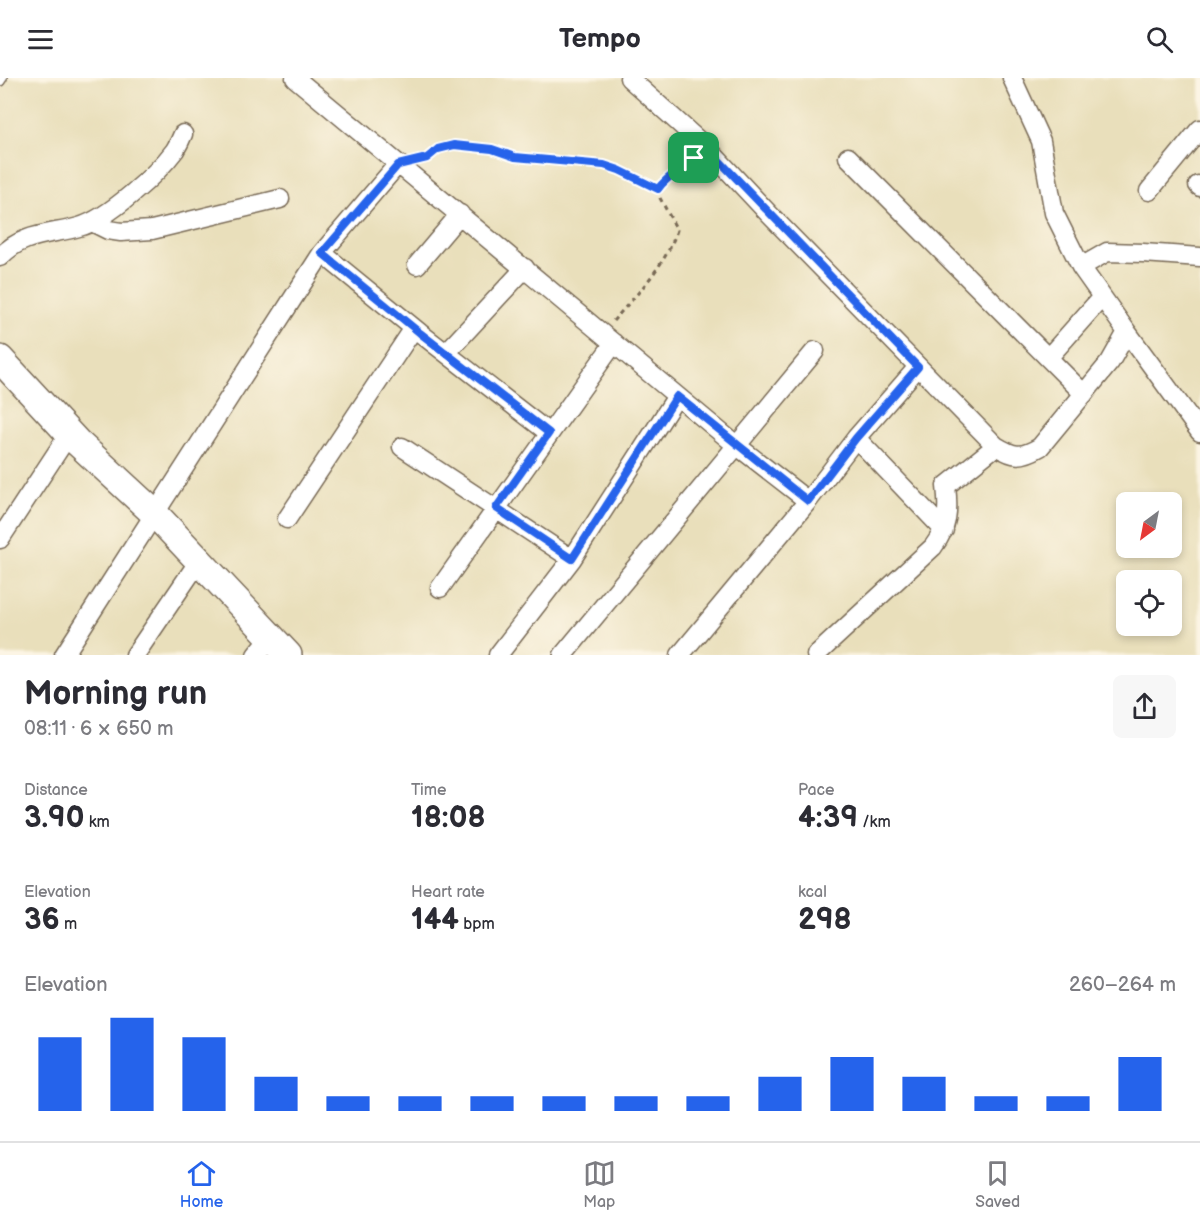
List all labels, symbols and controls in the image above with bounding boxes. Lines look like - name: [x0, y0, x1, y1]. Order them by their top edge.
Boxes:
- icon: menu: [24, 23, 57, 56]
- text: Tempo: [559, 23, 641, 55]
- icon: search: [1143, 23, 1176, 56]
- pin: [668, 132, 719, 183]
- icon: arrive: [677, 141, 710, 174]
- north arrow: [1116, 492, 1182, 558]
- map controls: [1116, 492, 1182, 636]
- button: locate: [1116, 570, 1182, 636]
- text: Morning run: [24, 674, 207, 714]
- button: share: [1113, 675, 1176, 738]
- text: 08:11 · 6 × 650 m: [24, 717, 174, 741]
- text: Distance: [24, 781, 88, 800]
- text: Time: [411, 781, 446, 800]
- text: Pace: [798, 781, 834, 800]
- text: 3.90: [24, 800, 84, 836]
- text: 18:08: [411, 800, 486, 836]
- text: 4:39: [798, 800, 858, 836]
- text: km: [84, 813, 110, 832]
- text: /km: [858, 813, 891, 832]
- text: Elevation: [24, 883, 91, 902]
- text: Heart rate: [411, 883, 485, 902]
- text: kcal: [798, 883, 827, 902]
- text: 36: [24, 902, 60, 938]
- text: 144: [411, 902, 459, 938]
- text: 298: [798, 902, 852, 938]
- text: m: [60, 915, 77, 934]
- text: bpm: [459, 915, 495, 934]
- text: Elevation: [24, 973, 107, 997]
- text: 260–264 m: [1069, 973, 1176, 997]
- tab: Home: [180, 1157, 223, 1212]
- tab: Map: [583, 1157, 616, 1212]
- tab: Saved: [975, 1157, 1020, 1212]

